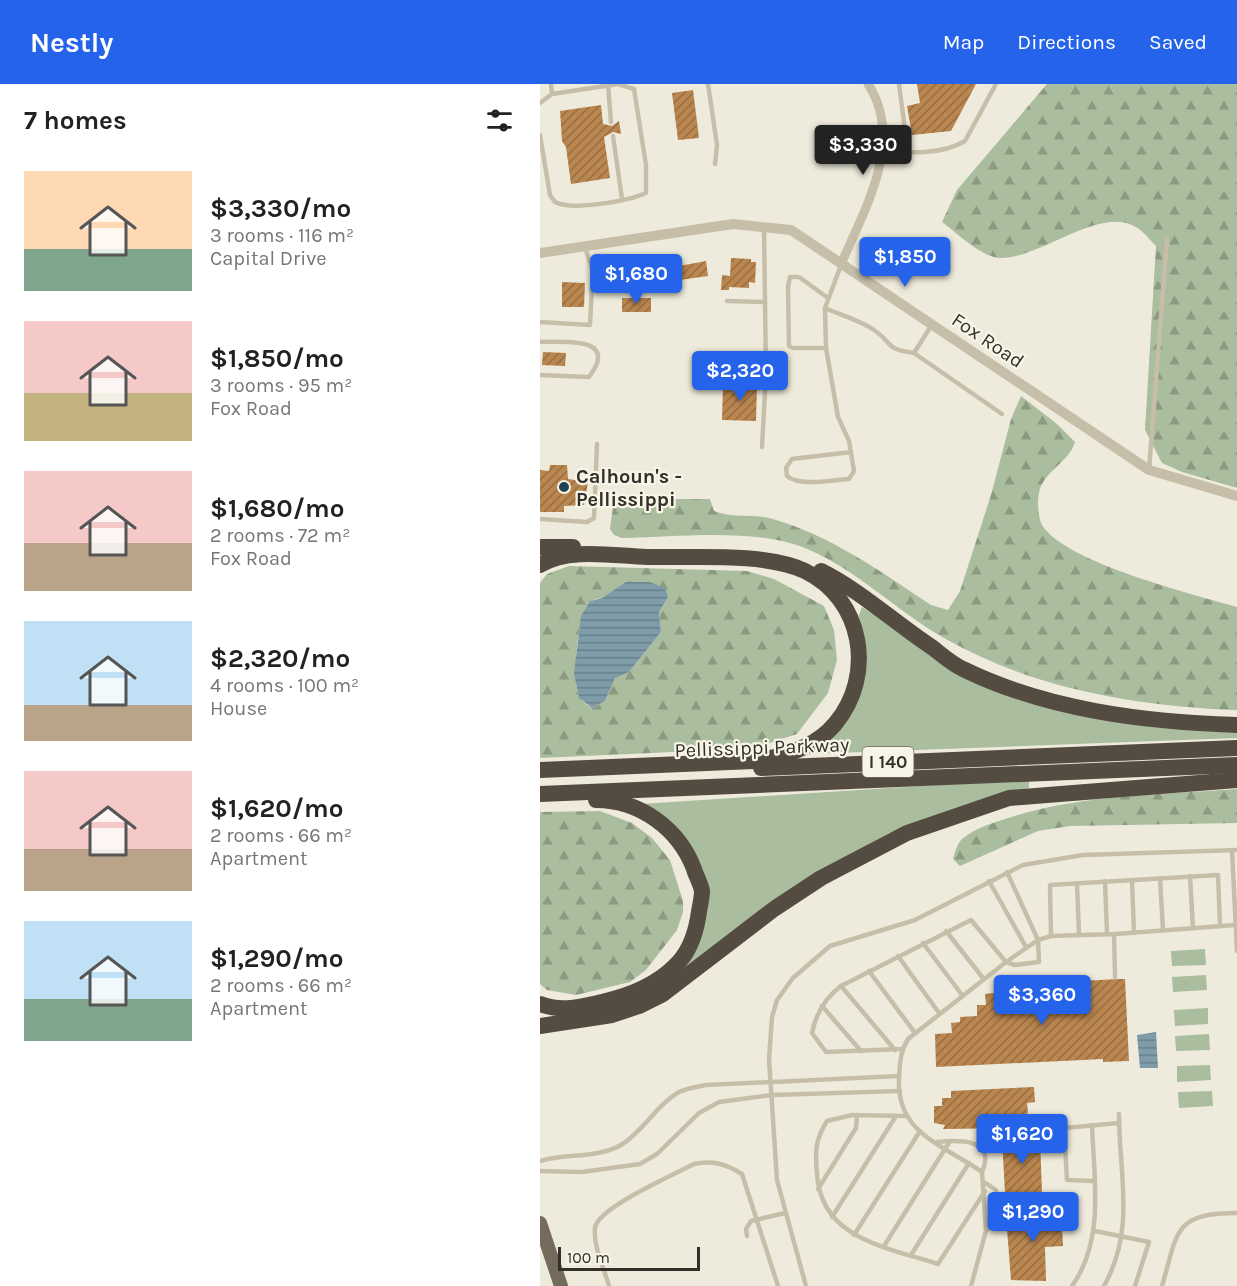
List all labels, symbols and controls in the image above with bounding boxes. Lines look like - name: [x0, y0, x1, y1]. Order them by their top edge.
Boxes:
- text: Nestly: [30, 26, 113, 59]
- text: Map: [943, 30, 984, 54]
- text: Directions: [1017, 30, 1116, 54]
- text: Saved: [1149, 30, 1207, 54]
- icon: filters: [483, 104, 516, 137]
- text: 7 homes: [24, 105, 127, 136]
- pin: $3,330: [814, 125, 912, 176]
- text: $3,330: [829, 133, 897, 156]
- text: $3,330/mo: [210, 193, 351, 224]
- icon: home: [72, 195, 144, 267]
- text: 3 rooms · 116 m²: [210, 224, 354, 247]
- pin: $1,850: [856, 237, 954, 288]
- text: $1,850: [873, 245, 937, 268]
- text: Capital Drive: [210, 247, 327, 270]
- pin: $1,680: [587, 254, 685, 305]
- text: $1,680: [604, 262, 668, 285]
- street label: Fox Road: [947, 308, 1028, 373]
- text: $1,850/mo: [210, 343, 344, 374]
- icon: home: [72, 345, 144, 417]
- pin: $2,320: [691, 351, 789, 402]
- text: $2,320: [706, 359, 774, 382]
- text: 3 rooms · 95 m²: [210, 374, 352, 397]
- text: Fox Road: [210, 397, 292, 420]
- place label: Calhoun's - Pellissippi: [576, 465, 682, 511]
- marker: Calhoun's - Pellissippi: [557, 480, 571, 494]
- text: $1,680/mo: [210, 493, 344, 524]
- icon: home: [72, 495, 144, 567]
- text: 2 rooms · 72 m²: [210, 524, 350, 547]
- text: Fox Road: [210, 547, 292, 570]
- text: $2,320/mo: [210, 643, 350, 674]
- icon: home: [72, 645, 144, 717]
- text: 4 rooms · 100 m²: [210, 674, 359, 697]
- text: House: [210, 697, 267, 720]
- street label: Pellissippi Parkway: [674, 733, 850, 762]
- road number: I 140: [862, 747, 914, 777]
- text: $1,620/mo: [210, 793, 343, 824]
- icon: home: [72, 795, 144, 867]
- text: 2 rooms · 66 m²: [210, 824, 352, 847]
- text: Apartment: [210, 847, 308, 870]
- text: $1,290/mo: [210, 943, 343, 974]
- icon: home: [72, 945, 144, 1017]
- text: 2 rooms · 66 m²: [210, 974, 352, 997]
- pin: $3,360: [993, 975, 1091, 1026]
- text: $3,360: [1008, 983, 1076, 1006]
- text: Apartment: [210, 997, 308, 1020]
- pin: $1,620: [973, 1114, 1071, 1165]
- text: $1,620: [991, 1122, 1053, 1145]
- pin: $1,290: [984, 1192, 1082, 1243]
- text: $1,290: [1002, 1200, 1064, 1223]
- scale bar: [558, 1244, 700, 1272]
- text: 100 m: [567, 1248, 610, 1267]

